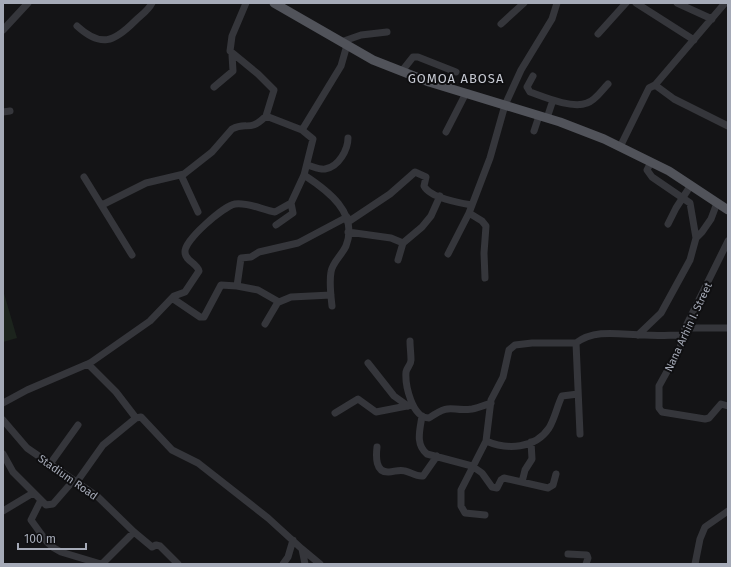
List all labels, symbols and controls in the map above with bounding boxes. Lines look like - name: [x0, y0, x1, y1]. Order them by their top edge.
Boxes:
- district label: GOMOA ABOSA: [408, 71, 504, 86]
- street label: Nana Arhin I. Street: [662, 281, 715, 374]
- street label: Stadium Road: [35, 452, 100, 503]
- scale bar: [18, 525, 86, 551]
- text: 100 m: [24, 532, 56, 546]

